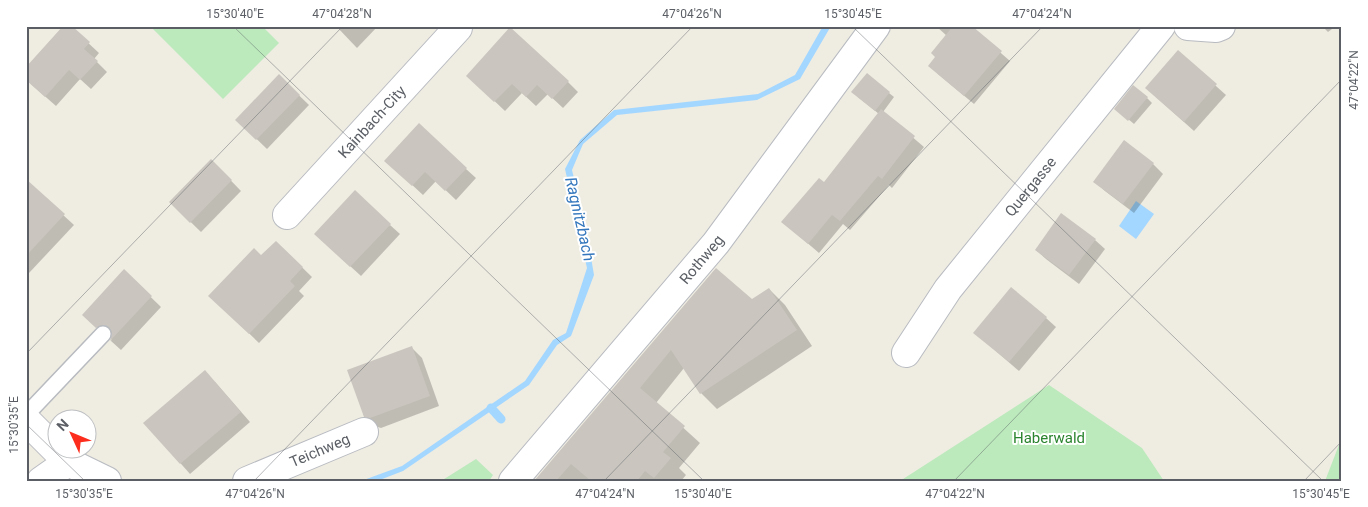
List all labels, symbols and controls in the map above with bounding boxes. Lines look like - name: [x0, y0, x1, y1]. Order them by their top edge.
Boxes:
- text: 15°30'40"E: [206, 7, 264, 21]
- text: 47°04'28"N: [312, 7, 372, 21]
- text: 47°04'26"N: [662, 7, 722, 21]
- text: 15°30'45"E: [824, 7, 882, 21]
- text: 47°04'24"N: [1012, 7, 1072, 21]
- text: 47°04'22"N: [1347, 50, 1361, 110]
- street label: Kainbach-City: [334, 82, 410, 162]
- street label: Quergasse: [1001, 153, 1060, 220]
- water label: Ragnitzbach: [561, 175, 599, 263]
- street label: Rothweg: [676, 232, 728, 288]
- text: 15°30'35"E: [7, 396, 21, 454]
- north arrow: [48, 410, 98, 460]
- text: N: [53, 416, 72, 434]
- park label: Haberwald: [1013, 429, 1085, 447]
- street label: Teichweg: [287, 430, 353, 471]
- text: 15°30'35"E: [55, 487, 113, 501]
- text: 47°04'26"N: [225, 487, 285, 501]
- text: 47°04'24"N: [575, 487, 635, 501]
- text: 15°30'40"E: [674, 487, 732, 501]
- text: 47°04'22"N: [925, 487, 985, 501]
- text: 15°30'45"E: [1292, 487, 1350, 501]

